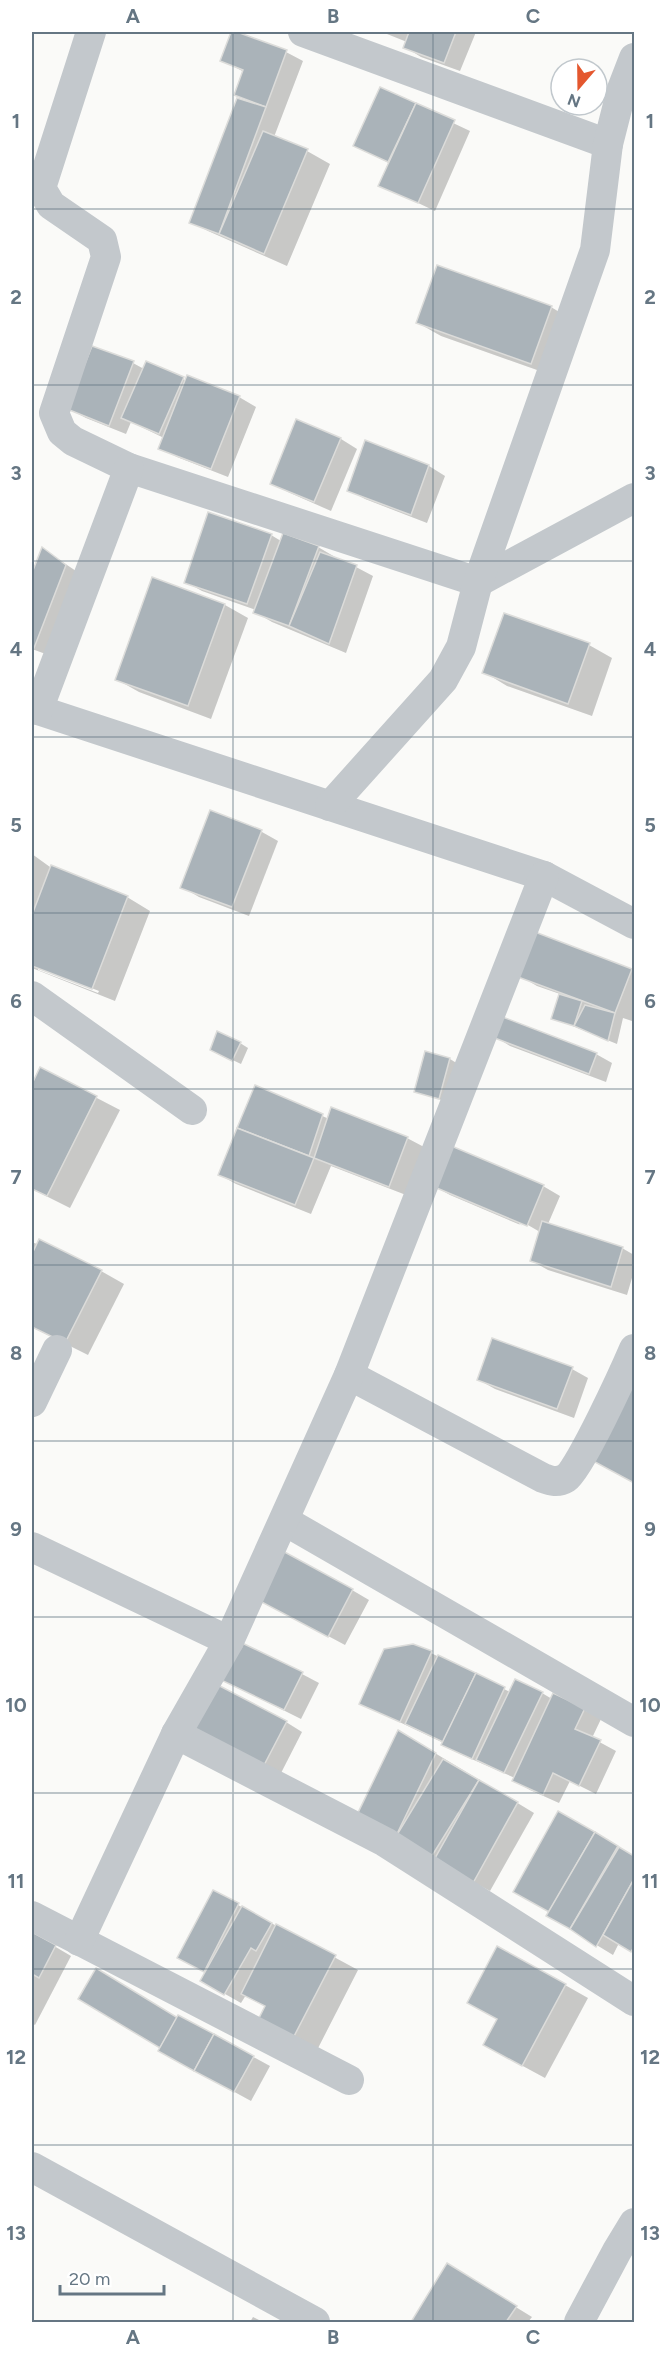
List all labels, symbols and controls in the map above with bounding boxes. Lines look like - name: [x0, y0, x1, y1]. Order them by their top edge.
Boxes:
- text: A: [126, 4, 141, 28]
- text: B: [327, 4, 339, 28]
- text: C: [526, 4, 540, 28]
- north arrow: [549, 57, 609, 117]
- text: N: [565, 90, 583, 112]
- text: 1: [12, 109, 20, 133]
- text: 1: [646, 109, 654, 133]
- text: 2: [10, 285, 22, 309]
- text: 2: [644, 285, 656, 309]
- text: 3: [10, 461, 22, 485]
- text: 3: [644, 461, 656, 485]
- text: 4: [10, 637, 23, 661]
- text: 4: [644, 637, 657, 661]
- text: 5: [10, 813, 22, 837]
- text: 5: [644, 813, 656, 837]
- text: 6: [10, 989, 22, 1013]
- text: 6: [644, 989, 656, 1013]
- text: 7: [10, 1165, 22, 1189]
- text: 7: [644, 1165, 656, 1189]
- text: 8: [10, 1341, 22, 1365]
- text: 8: [644, 1341, 656, 1365]
- text: 9: [10, 1517, 22, 1541]
- text: 9: [644, 1517, 656, 1541]
- text: 10: [5, 1693, 27, 1717]
- text: 10: [639, 1693, 661, 1717]
- text: 11: [8, 1869, 24, 1893]
- text: 11: [642, 1869, 658, 1893]
- text: 12: [6, 2045, 26, 2069]
- text: 12: [640, 2045, 660, 2069]
- text: 13: [6, 2221, 26, 2245]
- text: 13: [640, 2221, 660, 2245]
- scale bar: [60, 2258, 164, 2296]
- text: 20 m: [69, 2268, 110, 2290]
- text: A: [126, 2325, 141, 2349]
- text: B: [327, 2325, 339, 2349]
- text: C: [526, 2325, 540, 2349]

